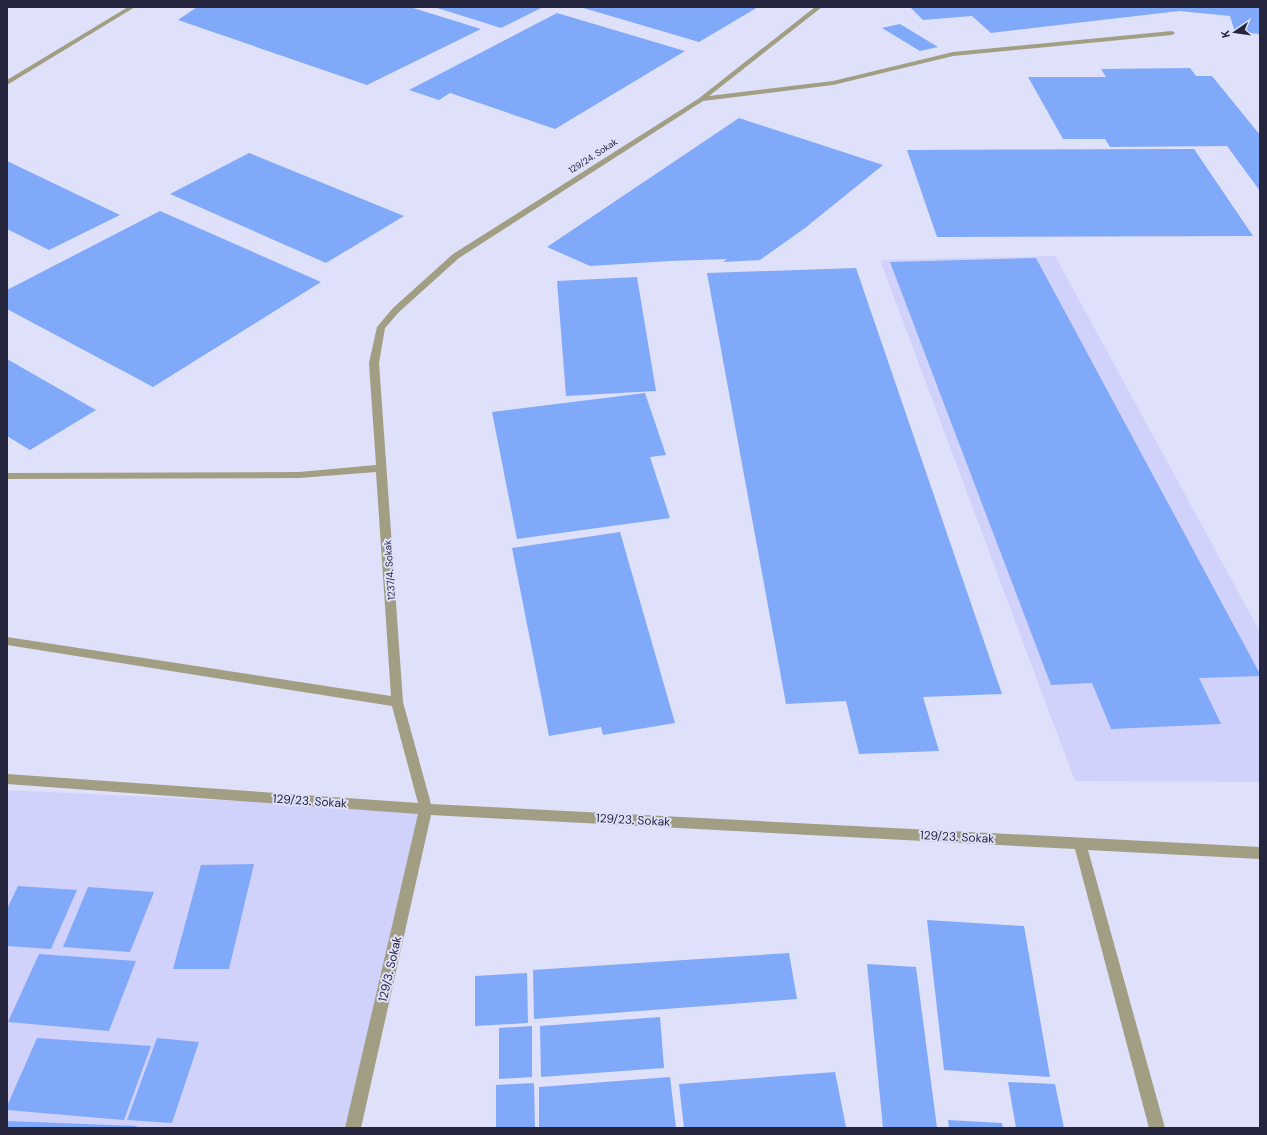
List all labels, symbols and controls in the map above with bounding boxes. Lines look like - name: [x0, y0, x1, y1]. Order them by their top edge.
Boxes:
- north arrow: [1215, 12, 1255, 52]
- text: K: [1218, 29, 1233, 39]
- street label: 129/24. Sokak: [566, 136, 620, 176]
- street label: 1237/4. Sokak: [381, 539, 398, 600]
- street label: 129/23. Sokak: [272, 790, 348, 812]
- street label: 129/23. Sokak: [595, 810, 671, 830]
- street label: 129/23. Sokak: [919, 827, 995, 847]
- street label: 129/3. Sokak: [375, 935, 405, 1003]

